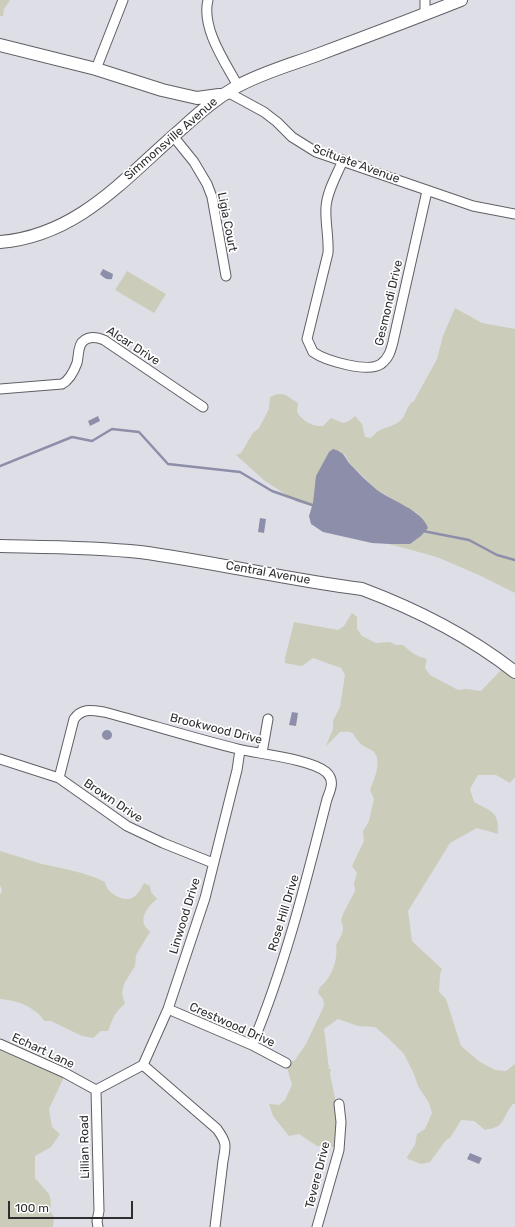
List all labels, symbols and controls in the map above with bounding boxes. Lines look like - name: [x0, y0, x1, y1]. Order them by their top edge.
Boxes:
- street label: Simmonsville Avenue: [121, 95, 221, 183]
- street label: Scituate Avenue: [310, 142, 402, 186]
- street label: Ligia Court: [214, 191, 240, 253]
- street label: Gesmondi Drive: [372, 259, 406, 347]
- street label: Alcar Drive: [104, 323, 162, 369]
- street label: Central Avenue: [225, 558, 311, 588]
- street label: Brookwood Drive: [168, 711, 264, 747]
- street label: Brown Drive: [81, 776, 145, 826]
- street label: Rose Hill Drive: [265, 873, 303, 953]
- street label: Linwood Drive: [167, 876, 203, 956]
- street label: Crestwood Drive: [187, 1000, 277, 1050]
- street label: Echart Lane: [9, 1030, 77, 1072]
- street label: Lillian Road: [77, 1115, 93, 1179]
- street label: Tevere Drive: [303, 1140, 333, 1210]
- scale bar: [10, 1193, 135, 1219]
- text: 100 m: [15, 1201, 49, 1215]

